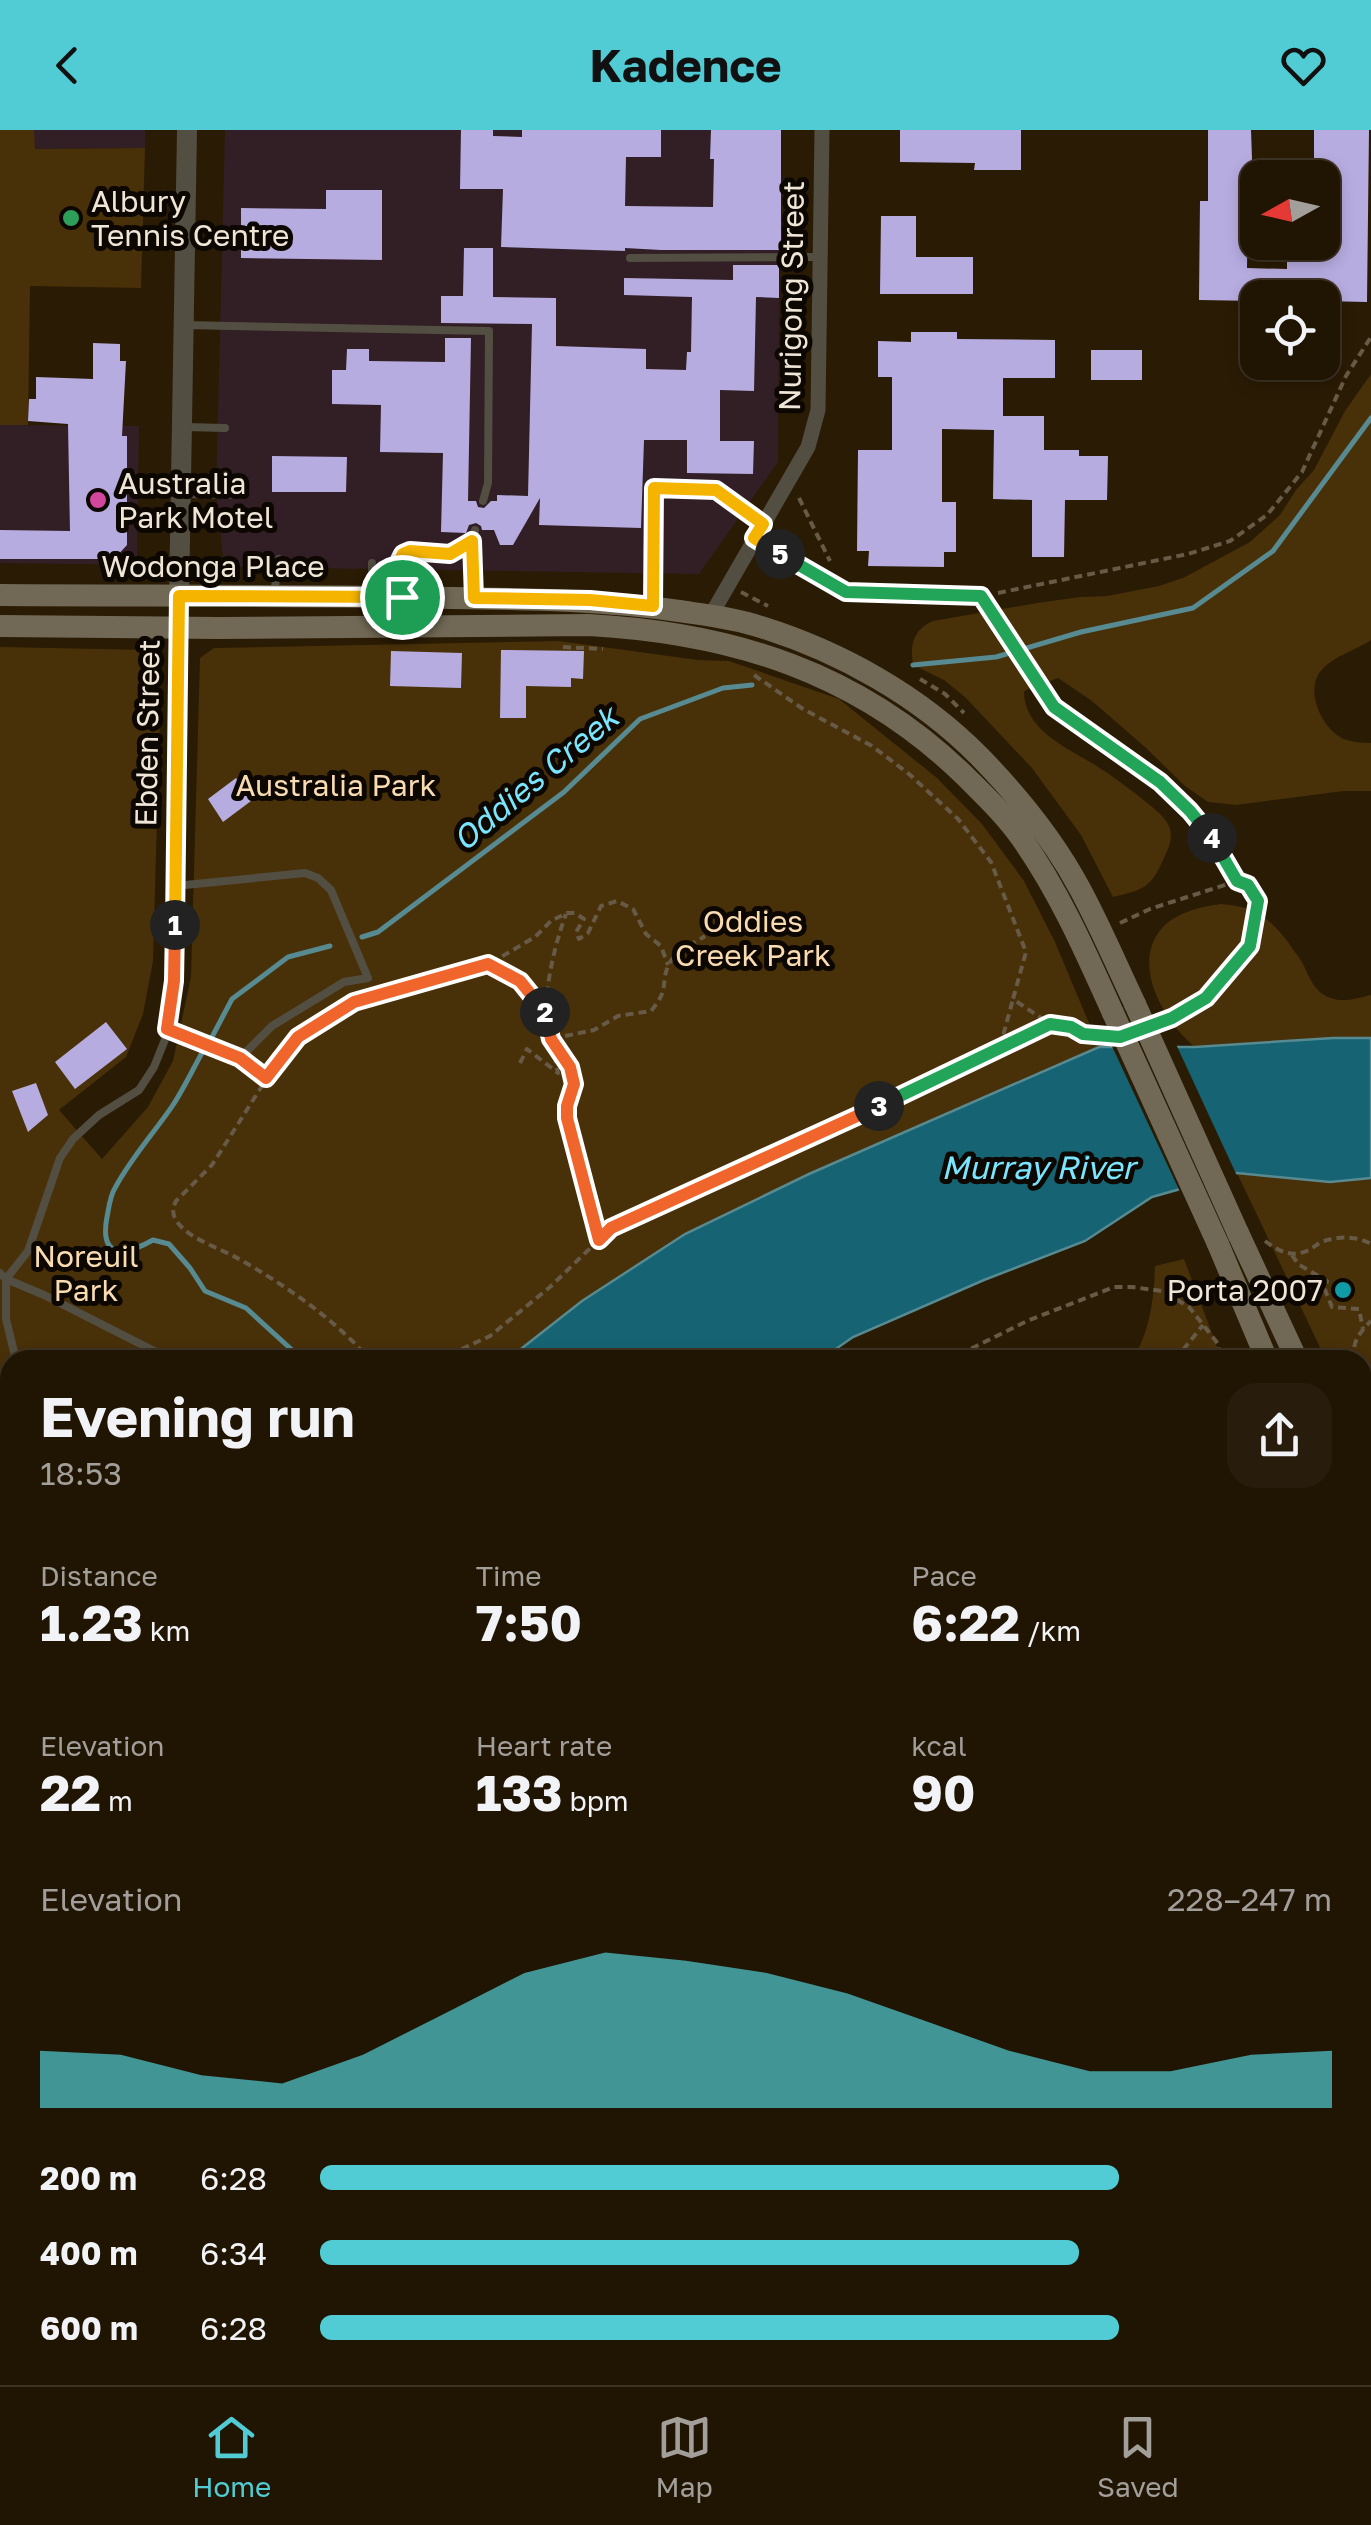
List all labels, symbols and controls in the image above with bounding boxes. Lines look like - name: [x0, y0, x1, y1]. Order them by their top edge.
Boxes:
- icon: back: [40, 38, 95, 93]
- text: Kadence: [589, 38, 782, 92]
- icon: heart: [1276, 38, 1331, 93]
- north arrow: [1240, 160, 1340, 260]
- map controls: [1240, 160, 1340, 380]
- street label: Nurigong Street: [771, 181, 811, 411]
- place label: Albury Tennis Centre: [91, 183, 289, 253]
- marker: Albury Tennis Centre: [60, 207, 82, 229]
- button: locate: [1240, 280, 1340, 380]
- place label: Australia Park Motel: [118, 465, 273, 535]
- marker: Australia Park Motel: [87, 489, 109, 511]
- pin: 5: [755, 529, 805, 579]
- text: 5: [771, 537, 789, 570]
- street label: Wodonga Place: [101, 548, 325, 584]
- pin: [360, 555, 445, 640]
- icon: arrive: [375, 570, 430, 625]
- street label: Ebden Street: [127, 639, 167, 827]
- water label: Oddies Creek: [445, 696, 628, 858]
- park label: Australia Park: [236, 767, 437, 803]
- pin: 4: [1187, 813, 1237, 863]
- text: 4: [1203, 821, 1221, 854]
- pin: 1: [150, 900, 200, 950]
- park label: Oddies Creek Park: [675, 903, 831, 973]
- text: 1: [168, 908, 182, 941]
- pin: 2: [520, 987, 570, 1037]
- text: 2: [536, 995, 554, 1028]
- pin: 3: [854, 1081, 904, 1131]
- text: 3: [870, 1089, 888, 1122]
- water label: Murray River: [941, 1148, 1139, 1186]
- park label: Noreuil Park: [33, 1238, 139, 1308]
- place label: Porta 2007: [1166, 1272, 1323, 1308]
- marker: Porta 2007: [1332, 1279, 1354, 1301]
- text: Evening run: [40, 1383, 355, 1449]
- button: share: [1227, 1383, 1332, 1488]
- text: 18:53: [40, 1454, 122, 1492]
- text: Distance: [40, 1559, 158, 1592]
- text: Time: [476, 1559, 542, 1592]
- text: Pace: [911, 1559, 977, 1592]
- text: 1.23: [40, 1592, 143, 1652]
- text: 7:50: [476, 1592, 582, 1652]
- text: 6:22: [911, 1592, 1020, 1652]
- text: km: [143, 1614, 190, 1647]
- text: /km: [1020, 1614, 1081, 1647]
- text: Elevation: [40, 1729, 165, 1762]
- text: Heart rate: [476, 1729, 612, 1762]
- text: kcal: [911, 1729, 967, 1762]
- text: 22: [40, 1762, 101, 1822]
- text: 133: [476, 1762, 562, 1822]
- text: 90: [911, 1762, 976, 1822]
- text: m: [101, 1784, 133, 1817]
- text: bpm: [562, 1784, 629, 1817]
- text: Elevation: [40, 1880, 182, 1918]
- text: 228–247 m: [1167, 1880, 1332, 1918]
- text: 200 m: [40, 2159, 137, 2197]
- text: 6:28: [200, 2159, 267, 2197]
- text: 400 m: [40, 2234, 138, 2272]
- text: 6:34: [200, 2234, 267, 2272]
- text: 600 m: [40, 2309, 138, 2347]
- text: 6:28: [200, 2309, 267, 2347]
- tab: Home: [192, 2410, 271, 2503]
- tab: Map: [656, 2410, 713, 2503]
- tab: Saved: [1097, 2410, 1179, 2503]

